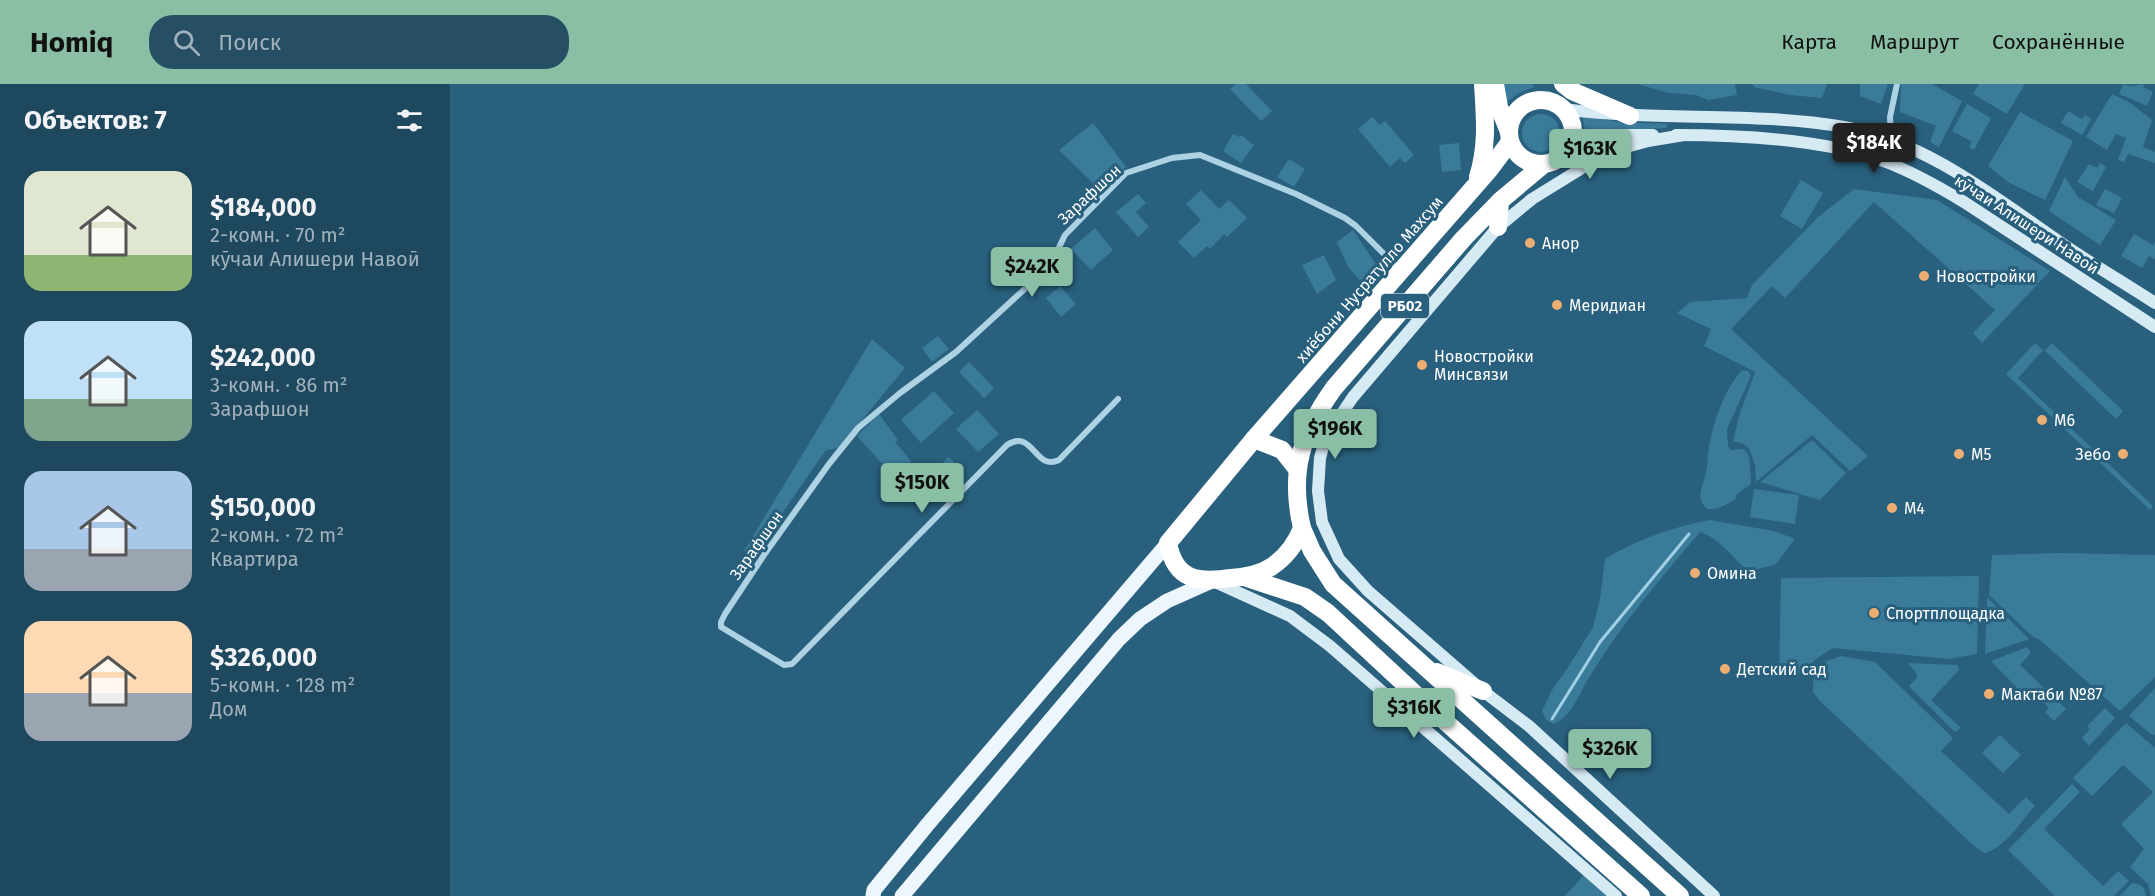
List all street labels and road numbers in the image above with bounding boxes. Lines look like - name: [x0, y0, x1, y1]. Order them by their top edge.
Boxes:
- street label: Зарафшон: [1054, 160, 1125, 228]
- street label: кӯчаи Алишери Навоӣ: [1951, 171, 2102, 278]
- street label: хиёбони Нусратулло Махсум: [1292, 192, 1447, 366]
- road number: РБ02: [1381, 294, 1429, 318]
- street label: Зарафшон: [726, 507, 787, 583]

